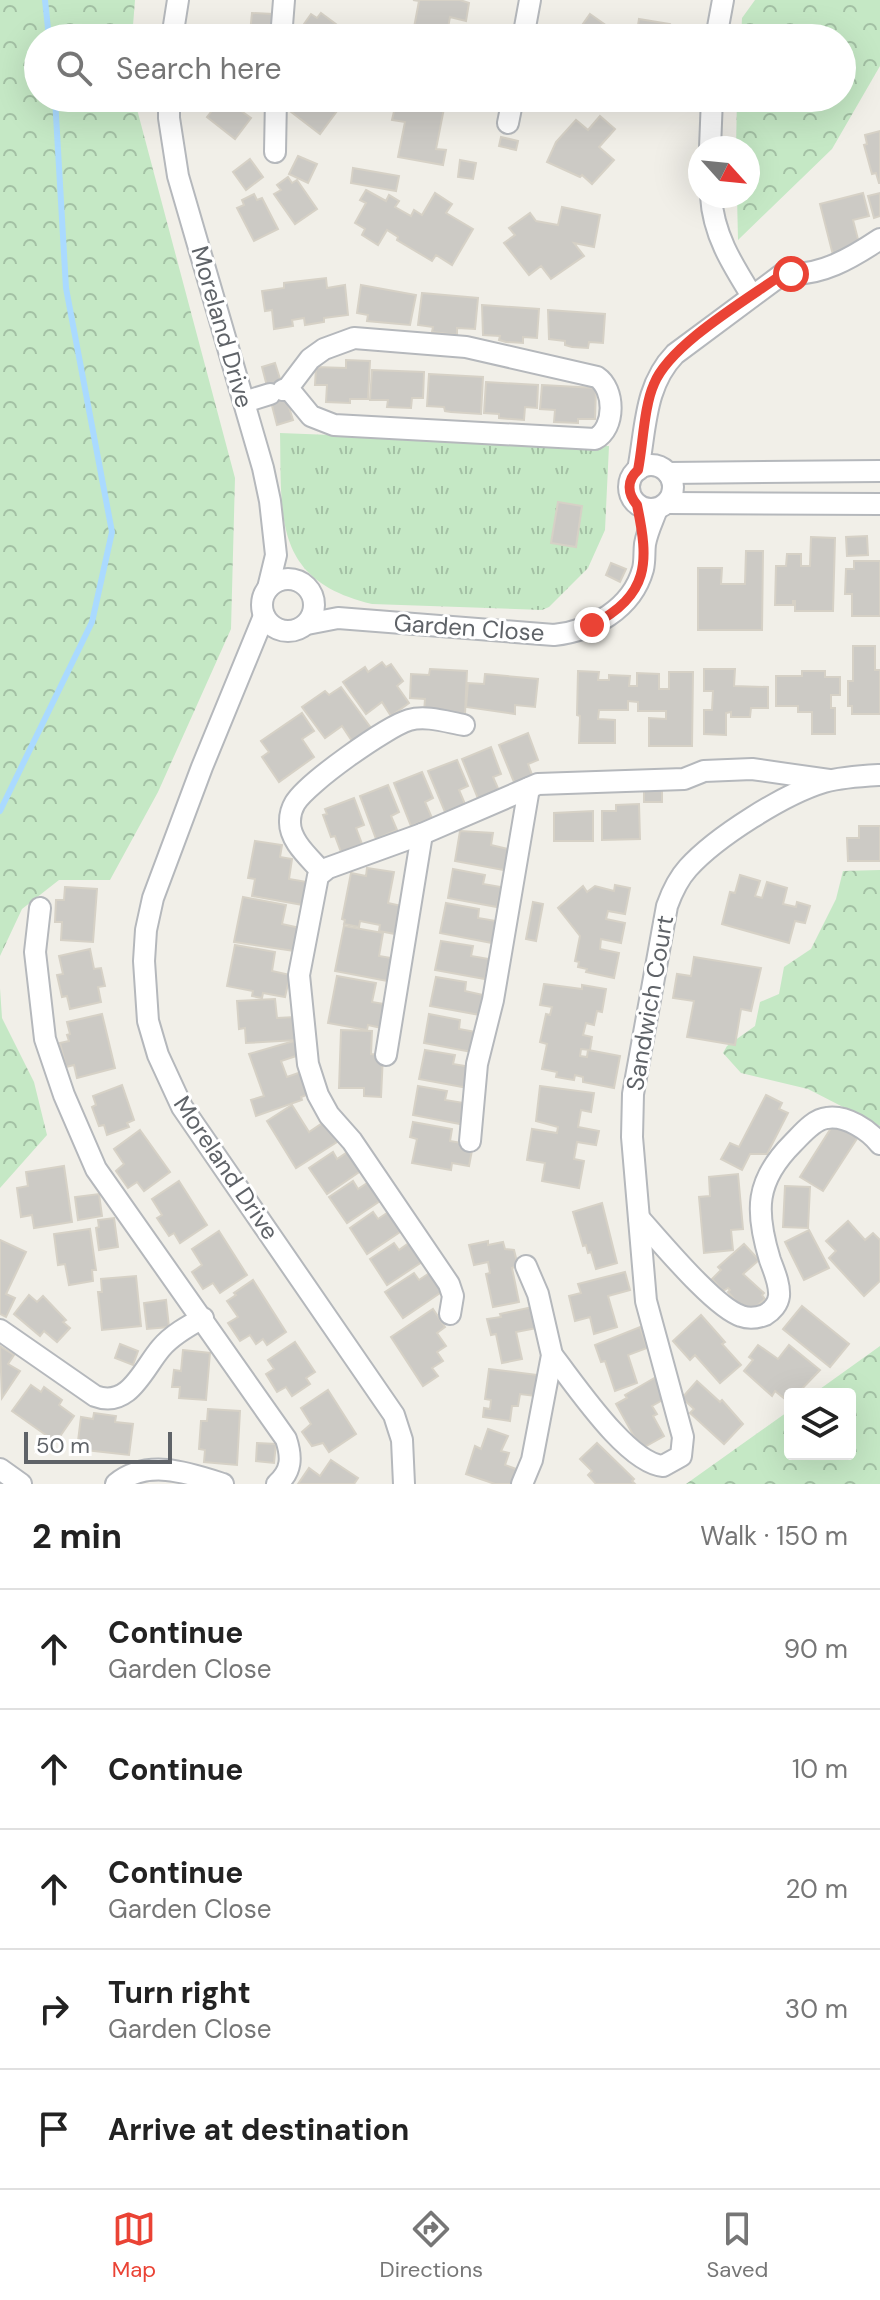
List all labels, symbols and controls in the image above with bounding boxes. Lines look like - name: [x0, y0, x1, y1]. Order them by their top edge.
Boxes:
- search box: [24, 24, 856, 112]
- icon: search: [52, 46, 96, 90]
- text: Search here: [116, 49, 282, 88]
- north arrow: [688, 136, 760, 208]
- street label: Moreland Drive: [185, 242, 260, 411]
- route start: [773, 256, 809, 292]
- street label: Garden Close: [393, 607, 545, 648]
- route end: [574, 607, 610, 643]
- street label: Sandwich Court: [619, 913, 680, 1093]
- street label: Moreland Drive: [167, 1090, 286, 1246]
- map controls: [784, 1388, 856, 1460]
- button: layers: [784, 1388, 856, 1460]
- scale bar: [24, 1428, 172, 1464]
- text: 50 m: [36, 1431, 90, 1460]
- text: 2 min: [32, 1514, 122, 1559]
- text: Walk · 150 m: [700, 1519, 848, 1553]
- text: Continue: [108, 1613, 243, 1652]
- icon: ahead: [32, 1627, 76, 1671]
- text: 90 m: [784, 1632, 848, 1666]
- text: Garden Close: [108, 1652, 272, 1686]
- icon: ahead: [32, 1747, 76, 1791]
- text: Continue: [108, 1750, 243, 1789]
- text: 10 m: [792, 1752, 848, 1786]
- text: Continue: [108, 1853, 243, 1892]
- icon: ahead: [32, 1867, 76, 1911]
- text: 20 m: [785, 1872, 848, 1906]
- text: Garden Close: [108, 1892, 272, 1926]
- text: Turn right: [108, 1973, 251, 2012]
- icon: right: [32, 1987, 76, 2031]
- text: 30 m: [785, 1992, 848, 2026]
- text: Garden Close: [108, 2012, 272, 2046]
- icon: arrive: [32, 2107, 76, 2151]
- text: Arrive at destination: [108, 2110, 409, 2149]
- tab: Map: [112, 2207, 156, 2284]
- tab: Directions: [380, 2207, 483, 2284]
- tab: Saved: [707, 2207, 768, 2284]

